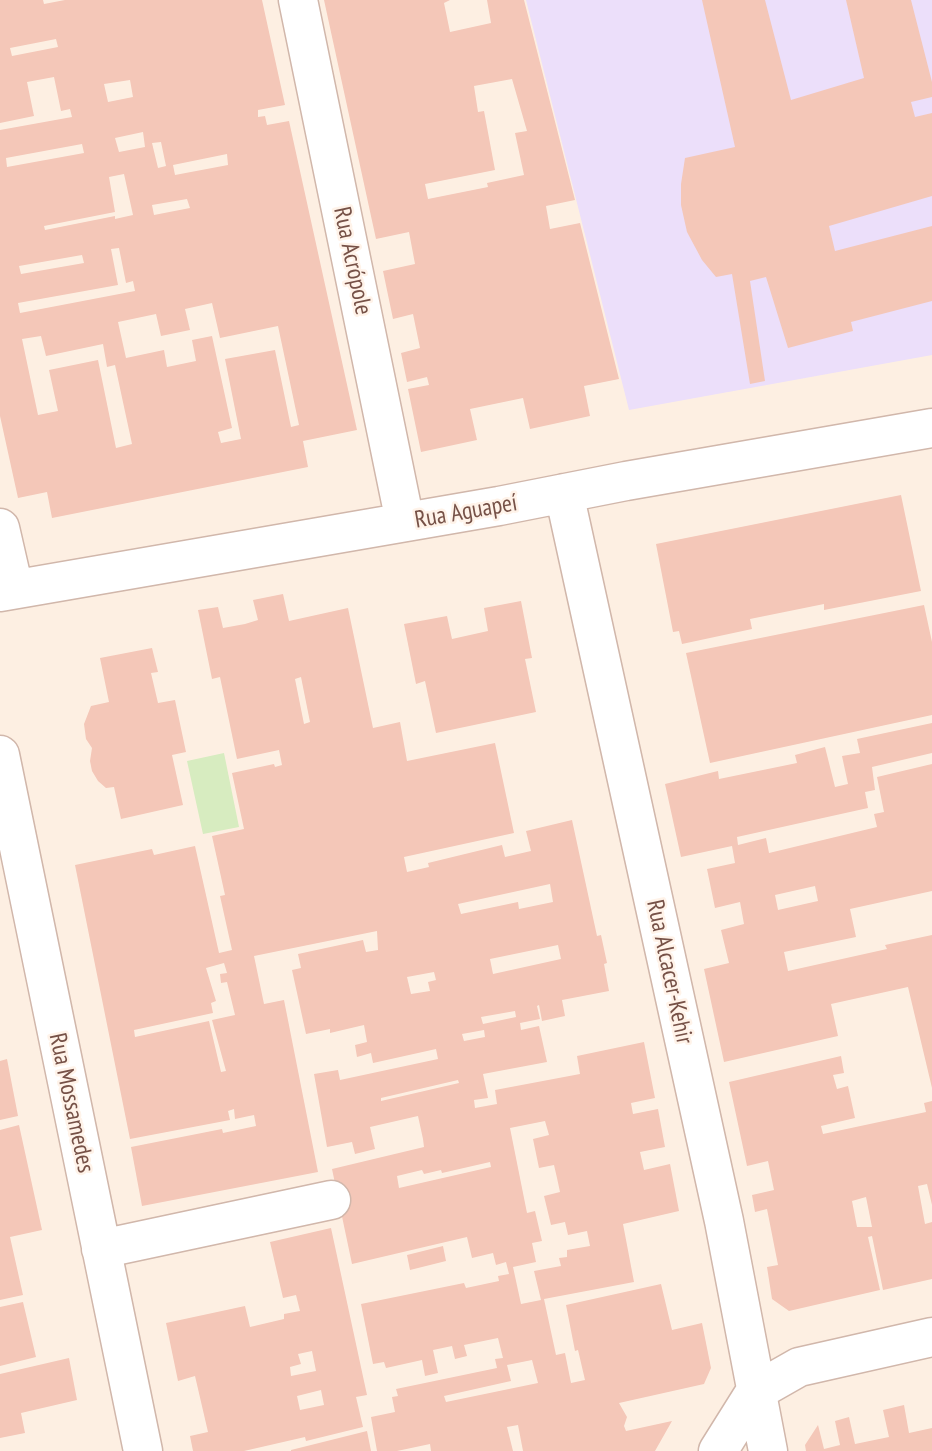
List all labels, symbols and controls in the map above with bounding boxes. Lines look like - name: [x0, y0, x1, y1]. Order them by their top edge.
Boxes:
- street label: Rua Acrópole: [327, 204, 377, 318]
- street label: Rua Aguapeí: [412, 489, 520, 535]
- street label: Rua Alcacer-Kehir: [640, 897, 698, 1047]
- street label: Rua Mossamedes: [42, 1031, 100, 1175]

